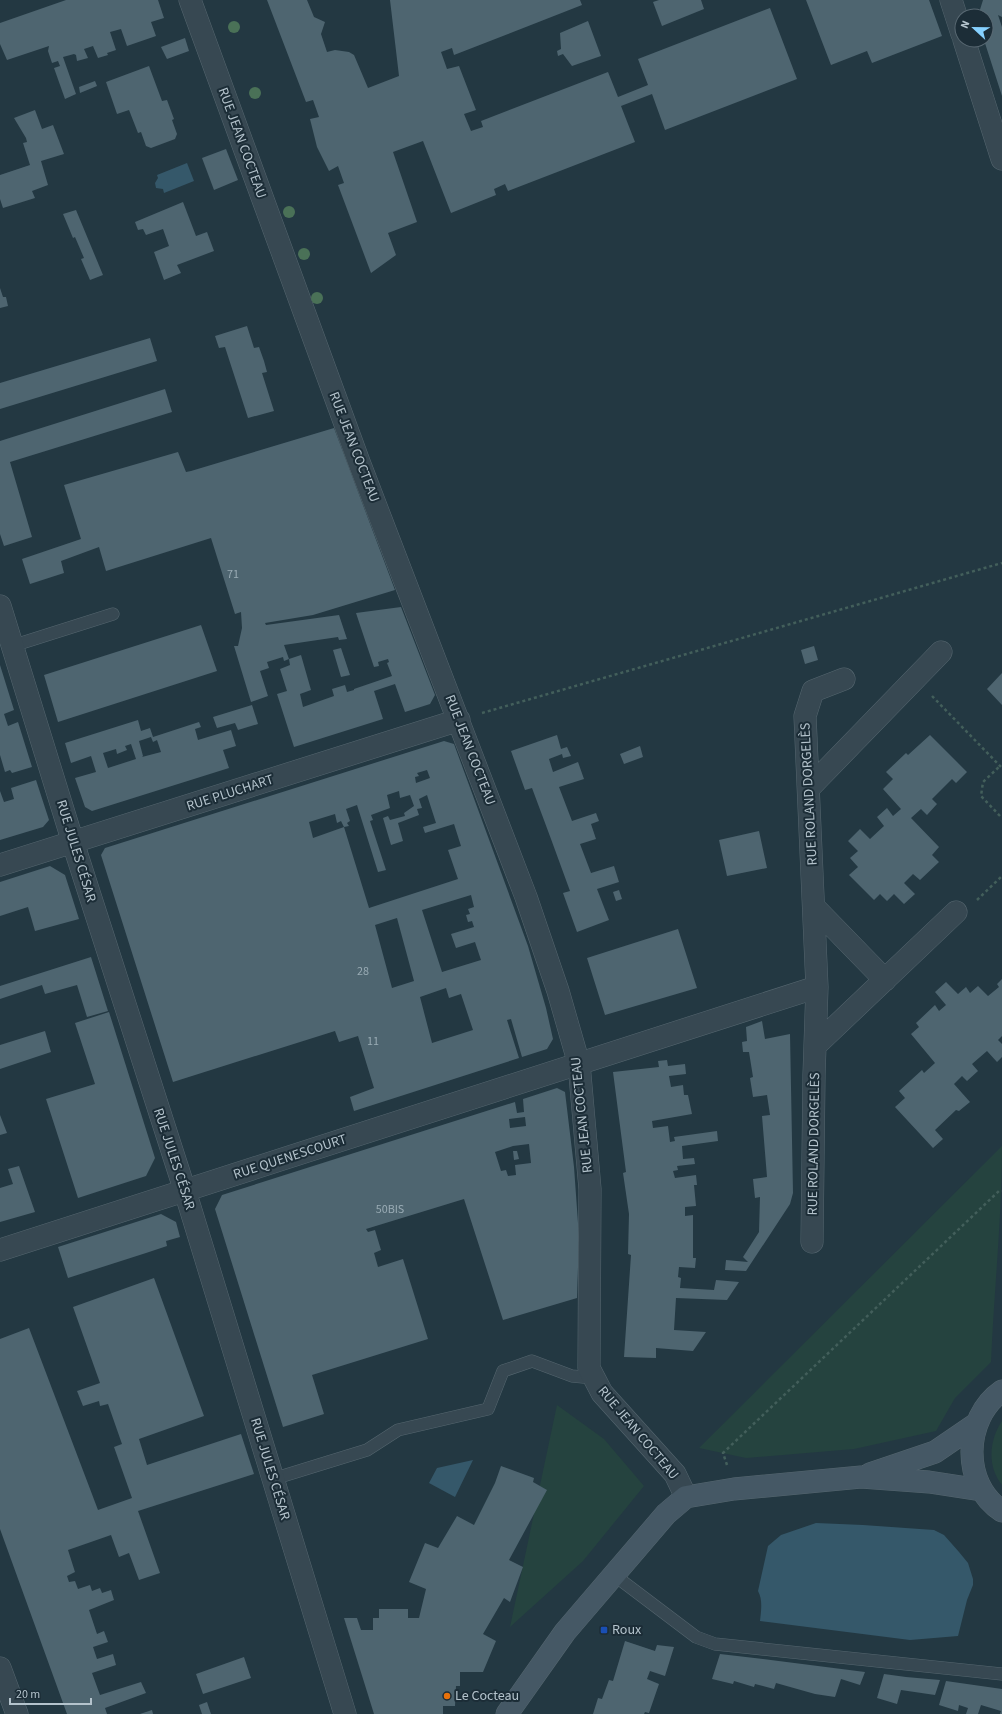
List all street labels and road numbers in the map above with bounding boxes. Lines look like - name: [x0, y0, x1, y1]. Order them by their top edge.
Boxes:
- street label: RUE JEAN COCTEAU: [213, 85, 271, 201]
- street label: RUE JEAN COCTEAU: [324, 389, 384, 505]
- street label: RUE JEAN COCTEAU: [440, 692, 500, 808]
- street label: RUE ROLAND DORGELÈS: [795, 722, 823, 866]
- street label: RUE PLUCHART: [184, 769, 277, 817]
- street label: RUE JULES CÉSAR: [51, 797, 101, 905]
- street label: RUE JEAN COCTEAU: [566, 1056, 598, 1174]
- street label: RUE ROLAND DORGELÈS: [803, 1072, 825, 1216]
- street label: RUE JULES CÉSAR: [148, 1106, 200, 1212]
- street label: RUE QUENESCOURT: [231, 1129, 350, 1185]
- street label: RUE JEAN COCTEAU: [593, 1382, 683, 1484]
- street label: RUE JULES CÉSAR: [245, 1415, 295, 1523]

